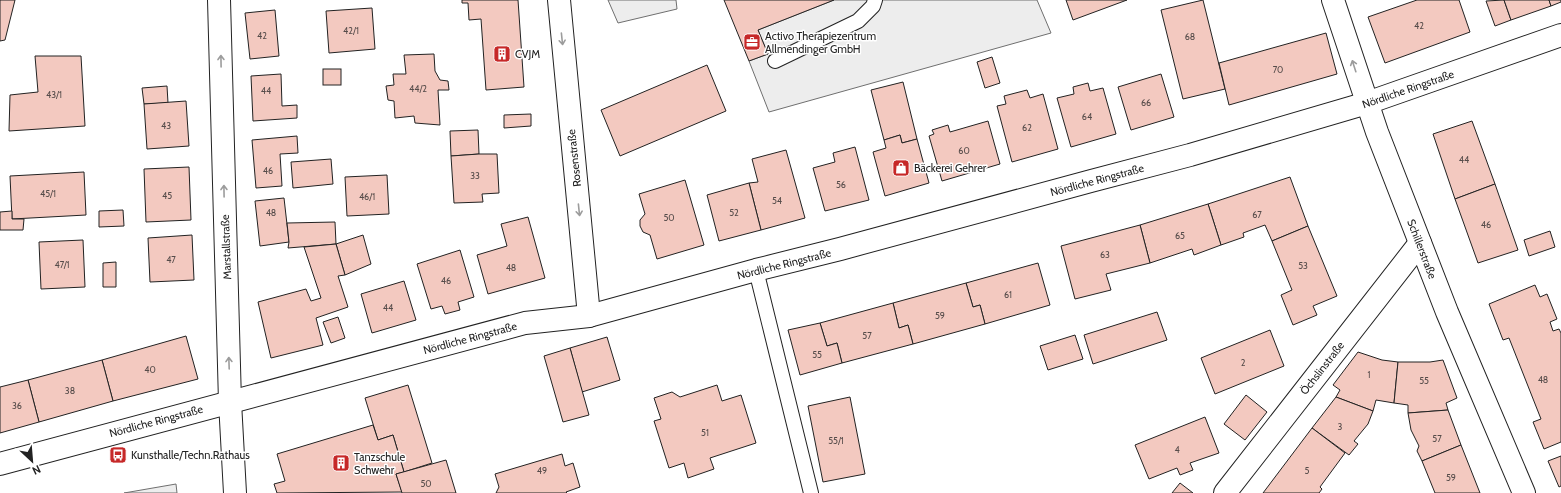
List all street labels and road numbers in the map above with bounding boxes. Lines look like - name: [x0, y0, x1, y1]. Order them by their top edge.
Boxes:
- street label: Nördliche Ringstraße: [1360, 67, 1456, 111]
- street label: Rosenstraße: [564, 128, 584, 187]
- street label: Nördliche Ringstraße: [1049, 161, 1146, 199]
- street label: Marstallstraße: [218, 214, 234, 280]
- street label: Schillerstraße: [1404, 217, 1440, 281]
- street label: Nördliche Ringstraße: [736, 245, 833, 282]
- street label: Nördliche Ringstraße: [422, 319, 519, 357]
- street label: Öchslinstraße: [1297, 338, 1347, 397]
- street label: Nördliche Ringstraße: [108, 402, 205, 440]

